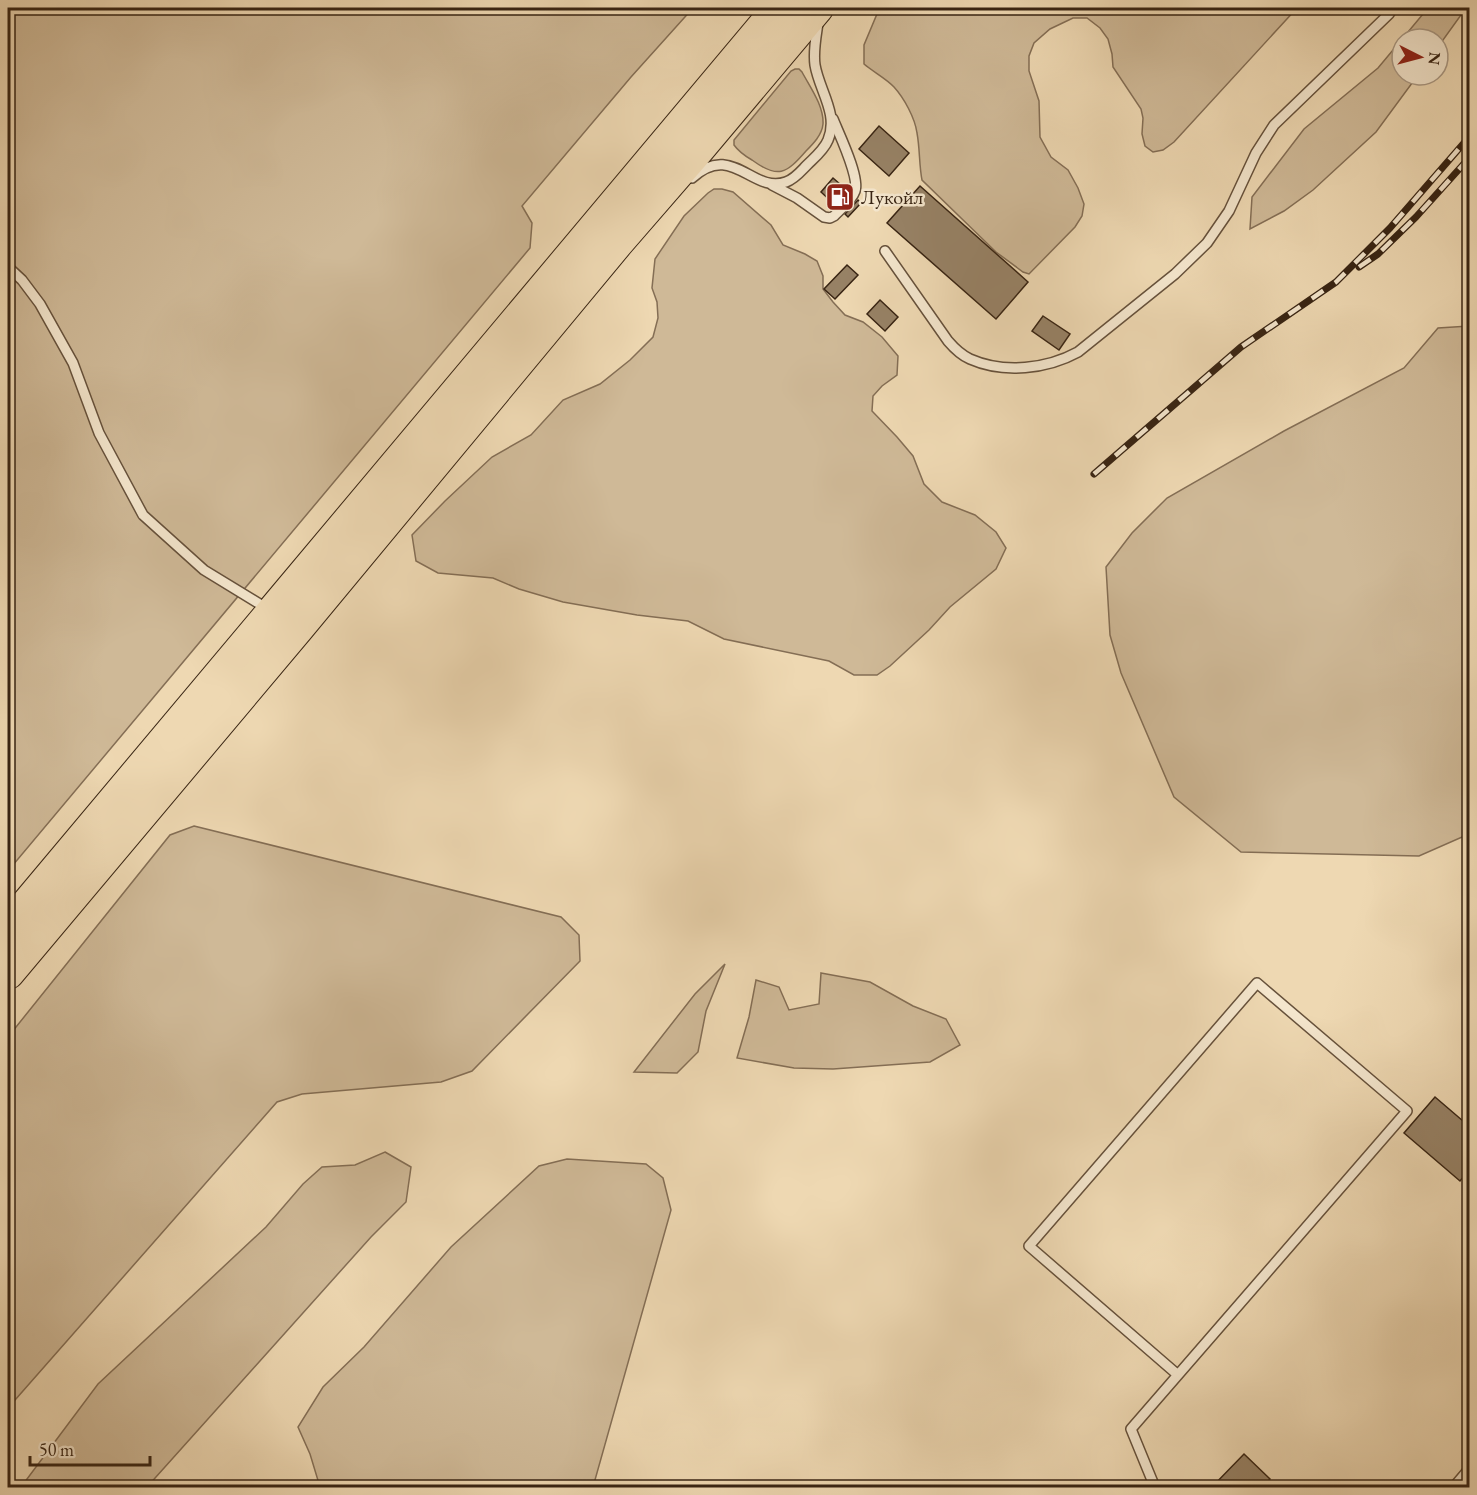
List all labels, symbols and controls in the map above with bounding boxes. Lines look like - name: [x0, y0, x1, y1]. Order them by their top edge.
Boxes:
- north arrow: [1390, 27, 1450, 87]
- text: N: [1423, 51, 1446, 66]
- fuel station icon: Лукойл: [824, 181, 856, 213]
- place label: Лукойл: [861, 184, 924, 210]
- scale bar: [30, 1429, 150, 1467]
- text: 50 m: [39, 1438, 74, 1461]

